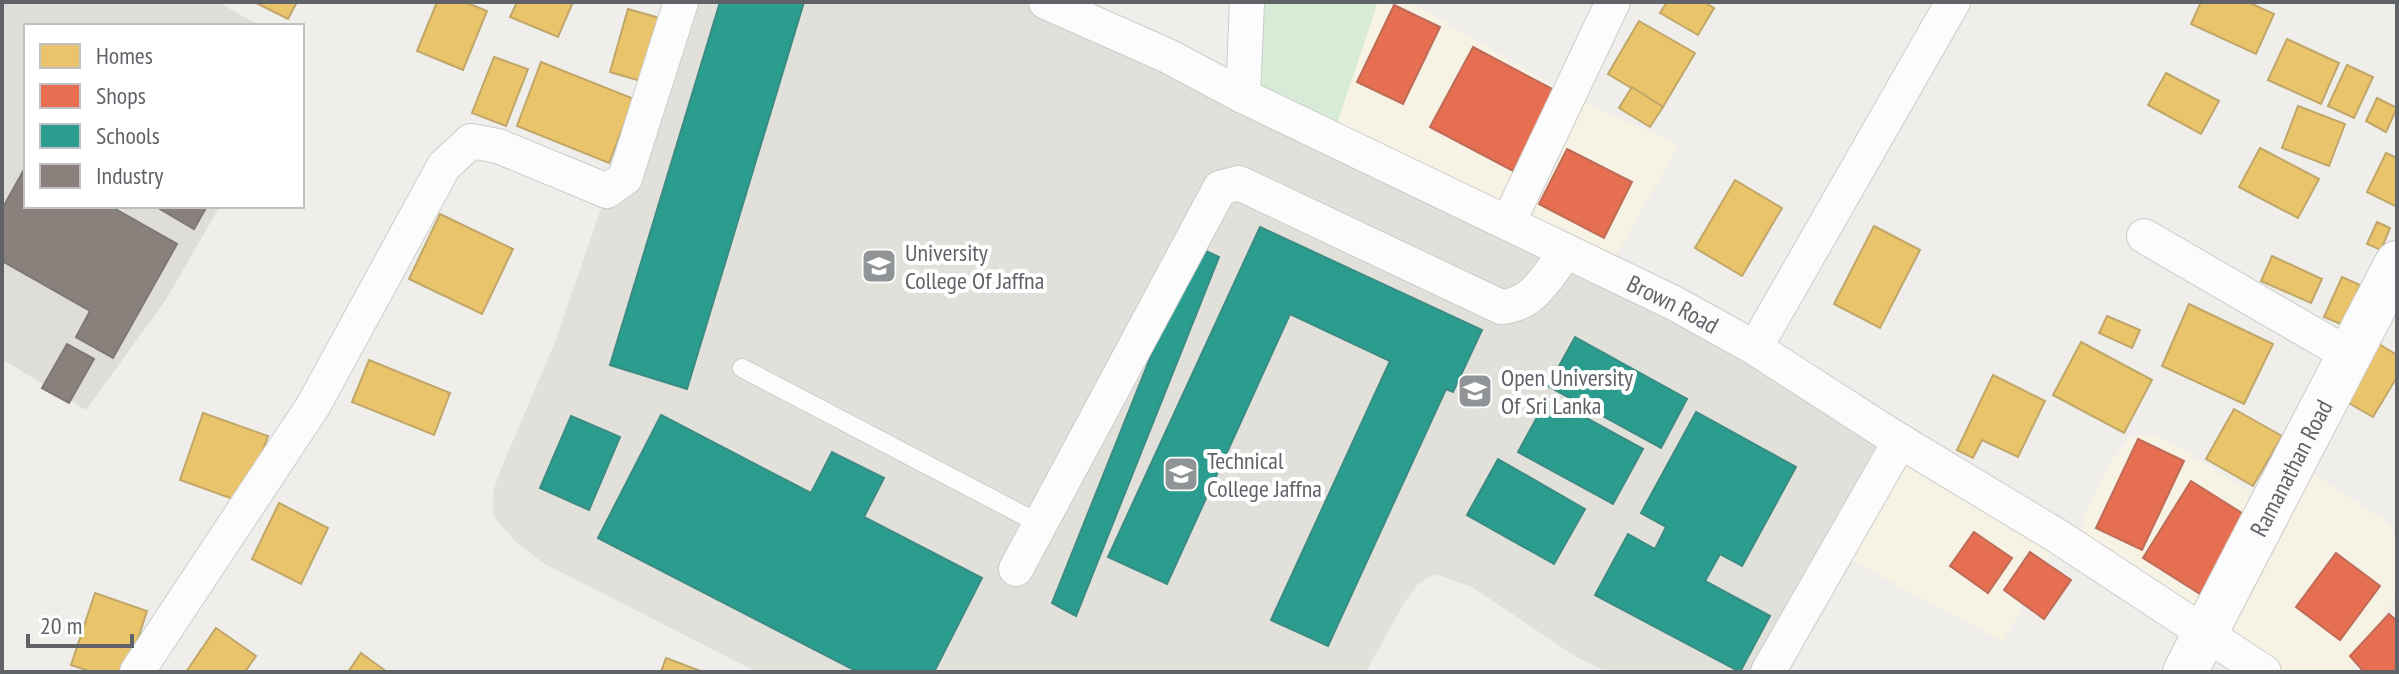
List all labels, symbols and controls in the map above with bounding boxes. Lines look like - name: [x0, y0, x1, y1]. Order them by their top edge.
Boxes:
- legend: [24, 24, 304, 208]
- text: Homes: [96, 40, 153, 71]
- text: Shops: [96, 80, 146, 111]
- text: Schools: [96, 120, 160, 151]
- text: Industry: [96, 160, 163, 191]
- place label: University College Of Jaffna: [905, 237, 1044, 296]
- school or university icon: University College Of Jaffna: [860, 247, 898, 285]
- street label: Brown Road: [1622, 267, 1724, 340]
- place label: Open University Of Sri Lanka: [1501, 362, 1633, 421]
- school or university icon: Open University Of Sri Lanka: [1456, 372, 1494, 410]
- street label: Ramanathan Road: [2243, 394, 2339, 541]
- place label: Technical College Jaffna: [1207, 445, 1322, 504]
- school or university icon: Technical College Jaffna: [1162, 455, 1200, 493]
- scale bar: [28, 598, 132, 648]
- text: 20 m: [40, 610, 82, 641]

